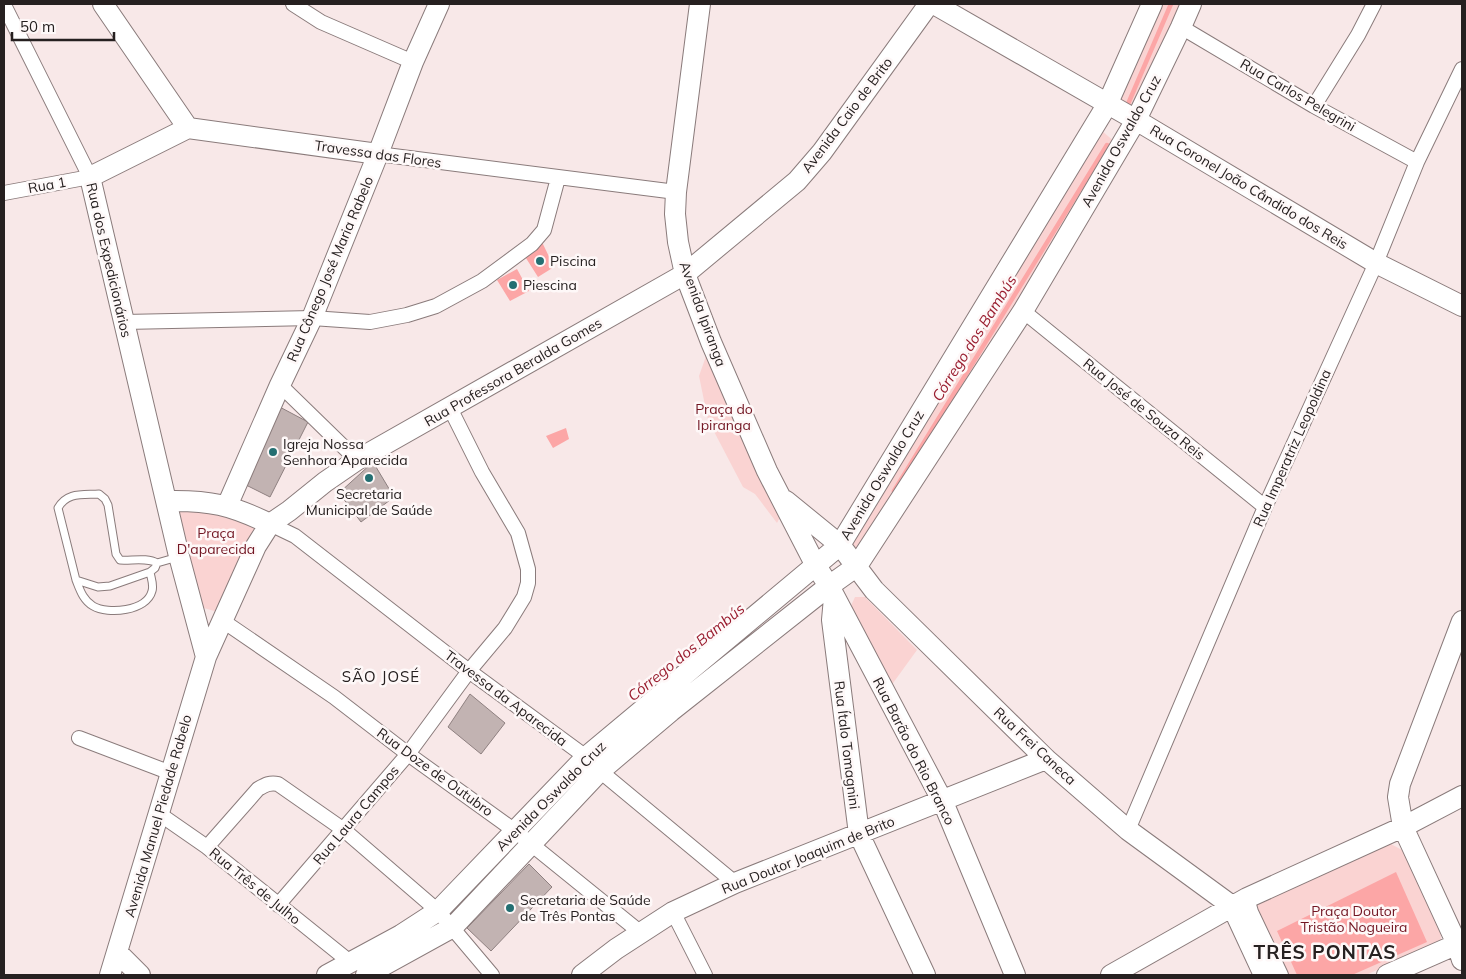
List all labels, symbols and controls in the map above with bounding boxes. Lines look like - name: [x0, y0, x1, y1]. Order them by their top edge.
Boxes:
- scale bar: [12, 10, 115, 42]
- text: 50 m: [20, 17, 55, 36]
- street label: Avenida Caio de Brito: [798, 54, 896, 176]
- street label: Rua Carlos Pelegrini: [1237, 55, 1359, 135]
- street label: Avenida Oswaldo Cruz: [1077, 72, 1165, 210]
- street label: Rua Coronel João Cândido dos Reis: [1147, 121, 1351, 253]
- street label: Travessa das Flores: [313, 136, 443, 172]
- street label: Rua 1: [27, 173, 67, 197]
- street label: Rua Cônego José Maria Rabelo: [283, 173, 377, 365]
- street label: Rua dos Expedicionários: [82, 181, 136, 339]
- place label: Piscina: [550, 252, 596, 270]
- marker: Piscina: [534, 255, 546, 267]
- street label: Avenida Ipiranga: [676, 259, 730, 369]
- water label: Córrego dos Bambús: [927, 271, 1021, 405]
- place label: Piescina: [523, 276, 577, 294]
- marker: Piescina: [507, 279, 519, 291]
- street label: Rua Professora Beralda Gomes: [421, 314, 605, 430]
- street label: Rua José de Souza Reis: [1079, 354, 1209, 464]
- street label: Rua Imperatriz Leopoldina: [1249, 366, 1335, 530]
- park label: Praça do Ipiranga: [695, 400, 753, 434]
- street label: Avenida Oswaldo Cruz: [836, 407, 928, 543]
- place label: Igreja Nossa Senhora Aparecida: [283, 435, 408, 469]
- marker: Igreja Nossa Senhora Aparecida: [267, 446, 279, 458]
- marker: Secretaria Municipal de Saúde: [363, 472, 375, 484]
- place label: Secretaria Municipal de Saúde: [306, 485, 432, 519]
- park label: Praça D'aparecida: [177, 524, 255, 558]
- water label: Córrego dos Bambús: [624, 599, 748, 705]
- street label: Travessa da Aparecida: [441, 646, 571, 750]
- district label: SÃO JOSÉ: [342, 667, 420, 686]
- street label: Rua Barão do Rio Branco: [869, 674, 959, 828]
- street label: Rua Ítalo Tomagnini: [830, 680, 864, 810]
- street label: Rua Frei Caneca: [990, 703, 1080, 789]
- street label: Avenida Manuel Piedade Rabelo: [120, 713, 196, 919]
- street label: Rua Doze de Outubro: [373, 724, 497, 820]
- street label: Avenida Oswaldo Cruz: [492, 737, 610, 855]
- street label: Rua Laura Campos: [309, 762, 403, 868]
- street label: Rua Doutor Joaquim de Brito: [719, 812, 897, 898]
- street label: Rua Três de Julho: [206, 844, 304, 928]
- place label: Secretaria de Saúde de Três Pontas: [520, 891, 651, 925]
- marker: Secretaria de Saúde de Três Pontas: [504, 902, 516, 914]
- park label: Praça Doutor Tristão Nogueira: [1301, 902, 1407, 936]
- district label: TRÊS PONTAS: [1253, 940, 1397, 964]

